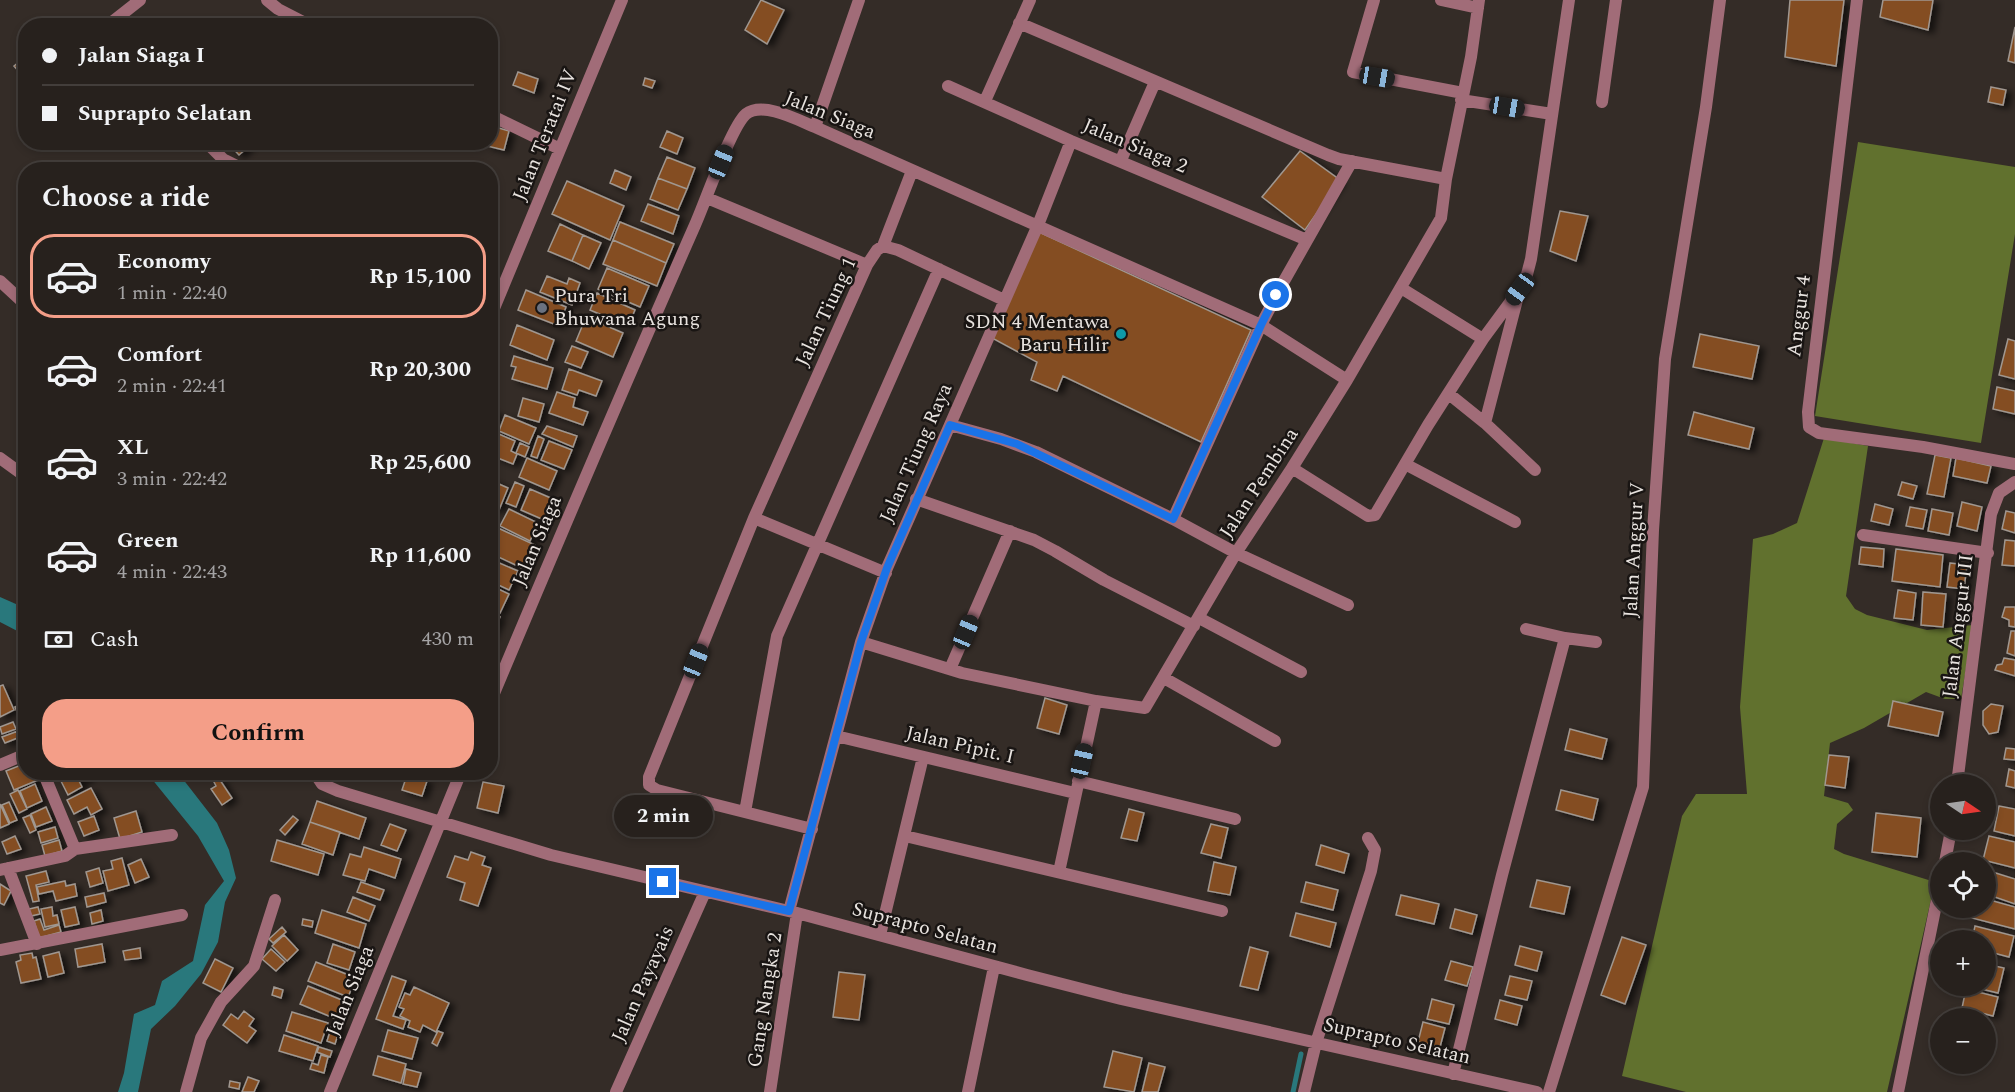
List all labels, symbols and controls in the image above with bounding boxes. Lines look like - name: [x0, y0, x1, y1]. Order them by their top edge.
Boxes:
- text: Jalan Siaga I: [78, 39, 205, 72]
- street label: Jalan Teratai IV: [505, 64, 585, 206]
- car: [1358, 65, 1396, 89]
- street label: Jalan Siaga: [780, 83, 880, 147]
- car: [1488, 95, 1526, 119]
- text: Suprapto Selatan: [78, 97, 252, 130]
- street label: Jalan Siaga 2: [1078, 110, 1192, 182]
- car: [706, 142, 736, 182]
- text: Choose a ride: [42, 177, 210, 219]
- text: Economy: [117, 245, 210, 278]
- icon: car: [45, 249, 99, 303]
- street label: Jalan Tiung 1: [788, 252, 864, 372]
- text: Rp 15,100: [369, 260, 471, 293]
- car: [1502, 269, 1538, 309]
- street label: Anggur 4: [1779, 273, 1819, 359]
- text: 1 min · 22:40: [117, 278, 227, 308]
- place label: Pura Tri Bhuwana Agung: [554, 281, 700, 334]
- route start: [1262, 281, 1289, 308]
- marker: Pura Tri Bhuwana Agung: [535, 301, 549, 315]
- place label: SDN 4 Mentawa Baru Hilir: [965, 307, 1109, 360]
- marker: SDN 4 Mentawa Baru Hilir: [1114, 327, 1128, 341]
- text: Comfort: [117, 338, 202, 371]
- icon: car: [45, 342, 99, 396]
- text: Rp 20,300: [369, 353, 471, 386]
- text: 2 min · 22:41: [117, 371, 227, 401]
- street label: Jalan Tiung Raya: [872, 378, 960, 528]
- street label: Jalan Pembina: [1212, 421, 1306, 544]
- text: XL: [117, 431, 148, 464]
- icon: car: [45, 435, 99, 489]
- text: Rp 25,600: [369, 446, 471, 479]
- text: 3 min · 22:42: [117, 464, 227, 494]
- street label: Jalan Anggur V: [1615, 481, 1653, 619]
- street label: Jalan Siaga: [504, 491, 570, 591]
- text: Green: [117, 524, 179, 557]
- icon: car: [45, 528, 99, 582]
- text: Rp 11,600: [369, 539, 471, 572]
- street label: Jalan Anggur III: [1934, 552, 1982, 700]
- text: 4 min · 22:43: [117, 557, 227, 587]
- car: [951, 612, 981, 652]
- icon: cash: [42, 623, 75, 656]
- text: Cash: [90, 623, 139, 656]
- text: 430 m: [422, 624, 474, 654]
- car: [681, 641, 711, 681]
- button: Confirm: [42, 699, 474, 768]
- street label: Jalan Pipit. I: [903, 718, 1017, 772]
- car: [1069, 741, 1095, 781]
- north arrow: [1930, 774, 1996, 840]
- map controls: [1930, 774, 1996, 1074]
- callout: 2 min: [614, 795, 712, 837]
- text: 2 min: [637, 801, 690, 831]
- button: locate: [1930, 852, 1996, 918]
- route end: [649, 868, 676, 895]
- street label: Suprapto Selatan: [849, 894, 1001, 962]
- street label: Jalan Payayais: [604, 921, 682, 1047]
- street label: Gang Nangka 2: [740, 930, 790, 1070]
- button: +: [1930, 930, 1996, 996]
- street label: Jalan Siaga: [318, 941, 382, 1041]
- button: −: [1930, 1008, 1996, 1074]
- street label: Suprapto Selatan: [1320, 1009, 1474, 1073]

